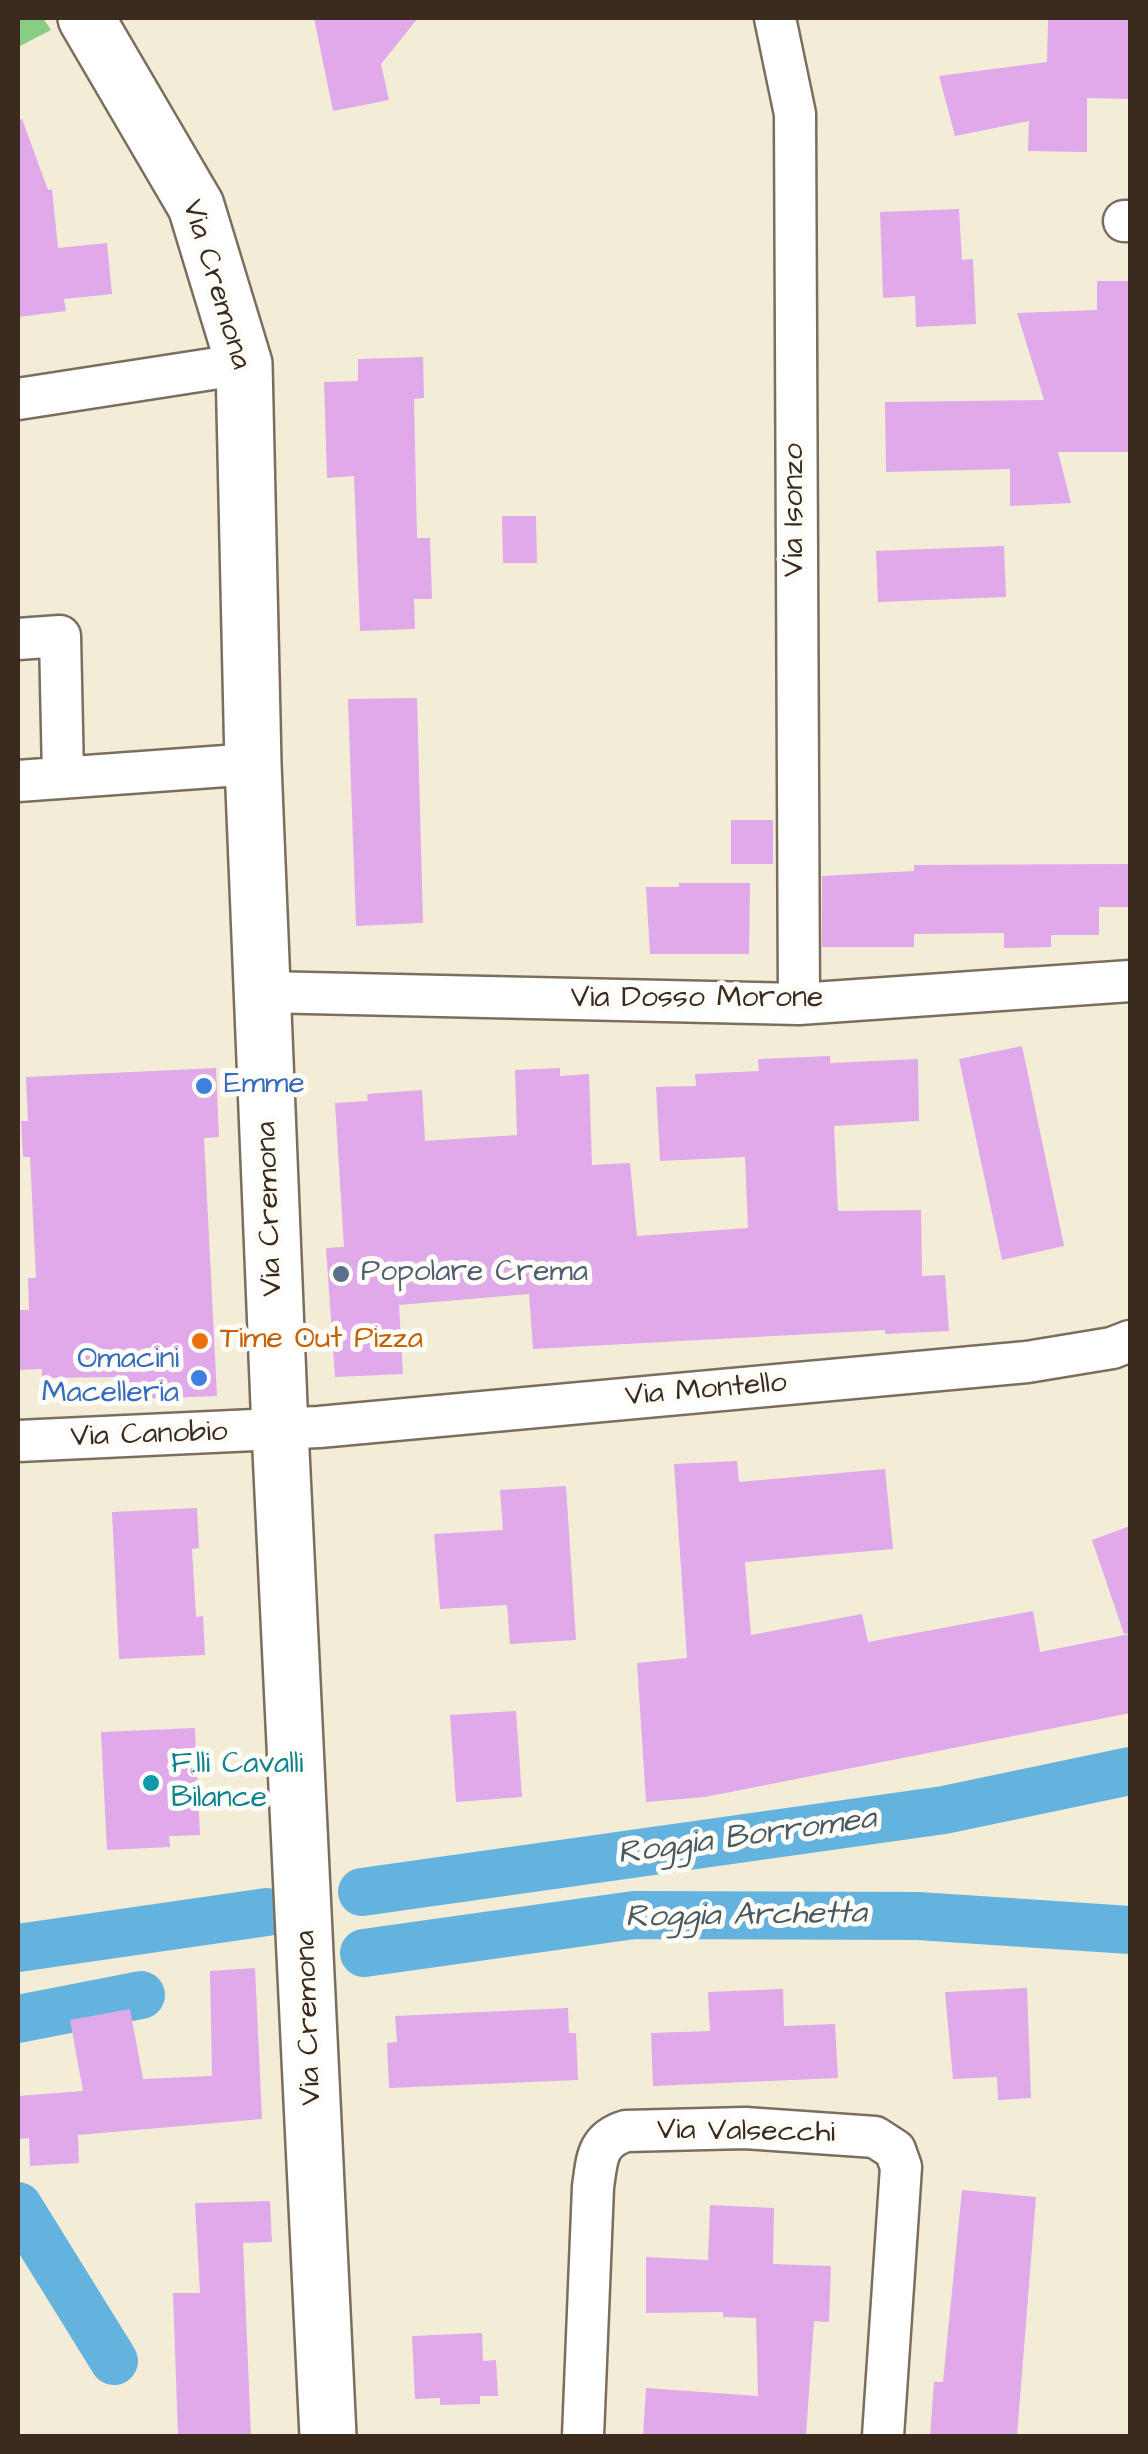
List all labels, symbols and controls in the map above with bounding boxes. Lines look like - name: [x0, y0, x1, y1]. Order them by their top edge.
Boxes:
- street label: Via Cremona: [172, 196, 258, 374]
- street label: Via Isonzo: [778, 443, 814, 577]
- street label: Via Dosso Morone: [571, 982, 823, 1018]
- place label: Emme: [224, 1068, 305, 1104]
- marker: Emme: [193, 1075, 215, 1097]
- street label: Via Cremona: [250, 1121, 292, 1297]
- place label: Popolare Crema: [361, 1256, 588, 1292]
- marker: Popolare Crema: [330, 1263, 352, 1285]
- place label: Time Out Pizza: [220, 1323, 423, 1359]
- marker: Time Out Pizza: [189, 1330, 211, 1352]
- place label: Omacini Macelleria: [42, 1343, 179, 1414]
- street label: Via Montello: [624, 1366, 788, 1416]
- marker: Omacini Macelleria: [188, 1367, 210, 1389]
- street label: Via Canobio: [70, 1415, 228, 1457]
- place label: F.lli Cavalli Bilance: [171, 1748, 303, 1818]
- marker: F.lli Cavalli Bilance: [140, 1772, 162, 1794]
- water label: Roggia Borromea: [615, 1801, 879, 1875]
- water label: Roggia Archetta: [625, 1896, 867, 1938]
- street label: Via Cremona: [289, 1930, 331, 2106]
- street label: Via Valsecchi: [657, 2113, 835, 2153]

